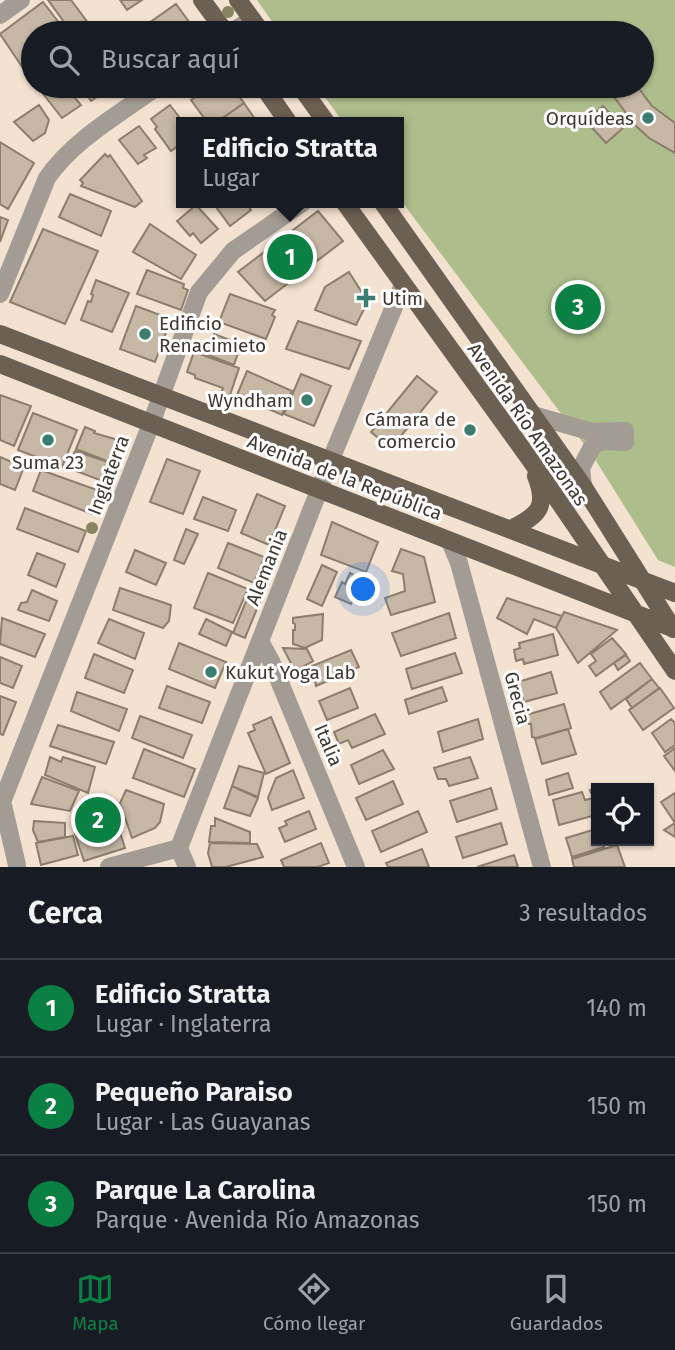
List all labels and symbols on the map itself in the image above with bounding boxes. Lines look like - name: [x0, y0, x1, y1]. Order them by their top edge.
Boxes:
- place label: Orquídeas: [546, 107, 634, 130]
- marker: Orquídeas: [640, 110, 656, 126]
- pin: 1: [267, 231, 313, 283]
- pin: 3: [555, 281, 601, 333]
- place label: Utim: [382, 287, 423, 310]
- marker: Utim: [356, 288, 376, 308]
- place label: Edificio Renacimieto: [159, 312, 266, 357]
- marker: Edificio Renacimieto: [137, 326, 153, 342]
- street label: Avenida Río Amazonas: [463, 338, 593, 510]
- place label: Wyndham: [208, 389, 293, 412]
- marker: Wyndham: [299, 392, 315, 408]
- place label: Cámara de comercio: [365, 408, 456, 453]
- marker: Cámara de comercio: [462, 422, 478, 438]
- street label: Avenida de la República: [244, 430, 445, 525]
- marker: Suma 23: [40, 432, 56, 448]
- street label: Inglaterra: [83, 432, 134, 518]
- place label: Suma 23: [12, 451, 84, 474]
- street label: Alemania: [241, 526, 292, 609]
- your location: [346, 572, 380, 606]
- place label: Kukut Yoga Lab: [225, 661, 356, 684]
- marker: Kukut Yoga Lab: [203, 664, 219, 680]
- street label: Grecia: [499, 669, 536, 727]
- street label: Italia: [309, 721, 348, 770]
- pin: 2: [75, 794, 121, 846]

